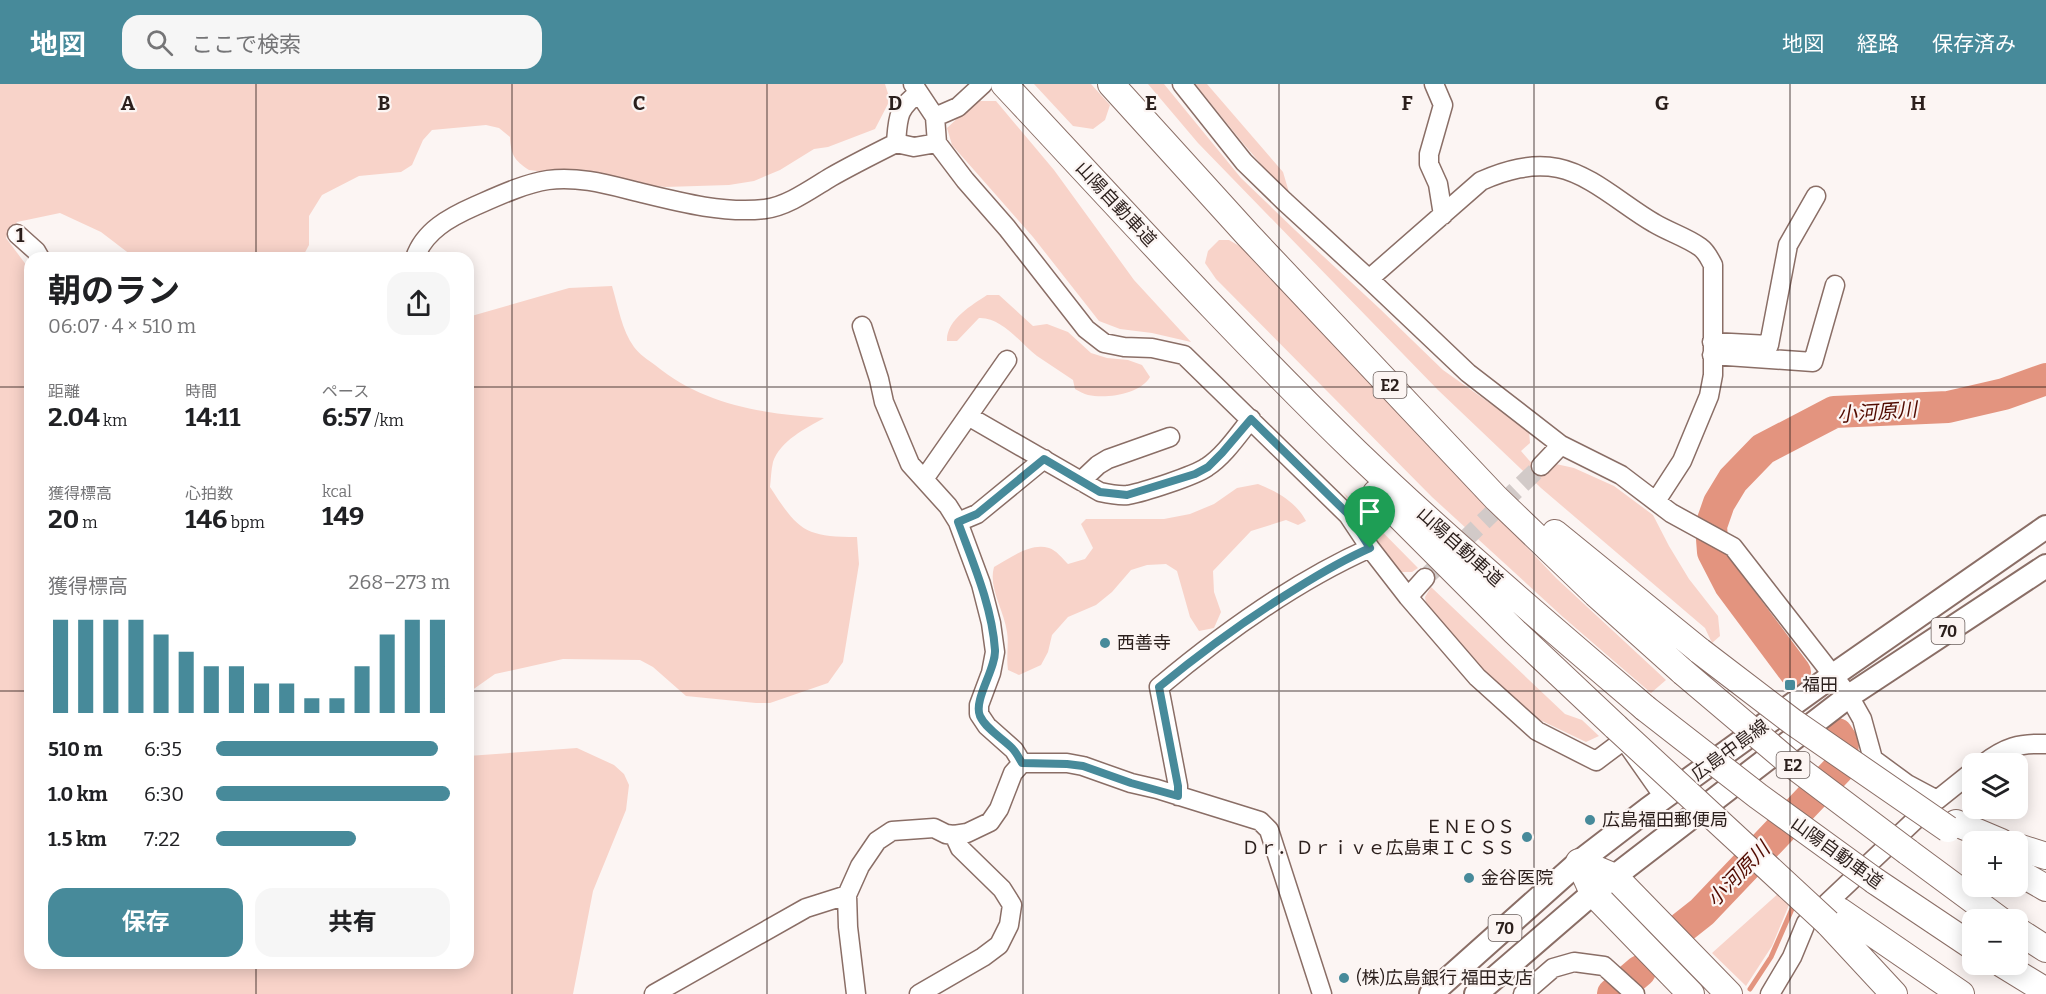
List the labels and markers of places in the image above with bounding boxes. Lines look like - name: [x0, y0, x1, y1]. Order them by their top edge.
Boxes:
- pin: [1344, 486, 1395, 548]
- place label: 西善寺: [1117, 632, 1171, 654]
- marker: 西善寺: [1098, 636, 1112, 650]
- place label: 福田: [1802, 674, 1838, 696]
- marker: 福田: [1783, 678, 1797, 692]
- place label: 広島福田郵便局: [1602, 809, 1728, 831]
- marker: 広島福田郵便局: [1583, 813, 1597, 827]
- place label: ＥＮＥＯＳ Ｄｒ．Ｄｒｉｖｅ広島東ＩＣ ＳＳ: [1241, 816, 1515, 859]
- marker: ＥＮＥＯＳ Ｄｒ．Ｄｒｉｖｅ広島東ＩＣ ＳＳ: [1520, 830, 1534, 844]
- place label: 金谷医院: [1481, 867, 1553, 889]
- marker: 金谷医院: [1462, 871, 1476, 885]
- place label: (株)広島銀行 福田支店: [1356, 967, 1533, 989]
- marker: (株)広島銀行 福田支店: [1337, 971, 1351, 985]

